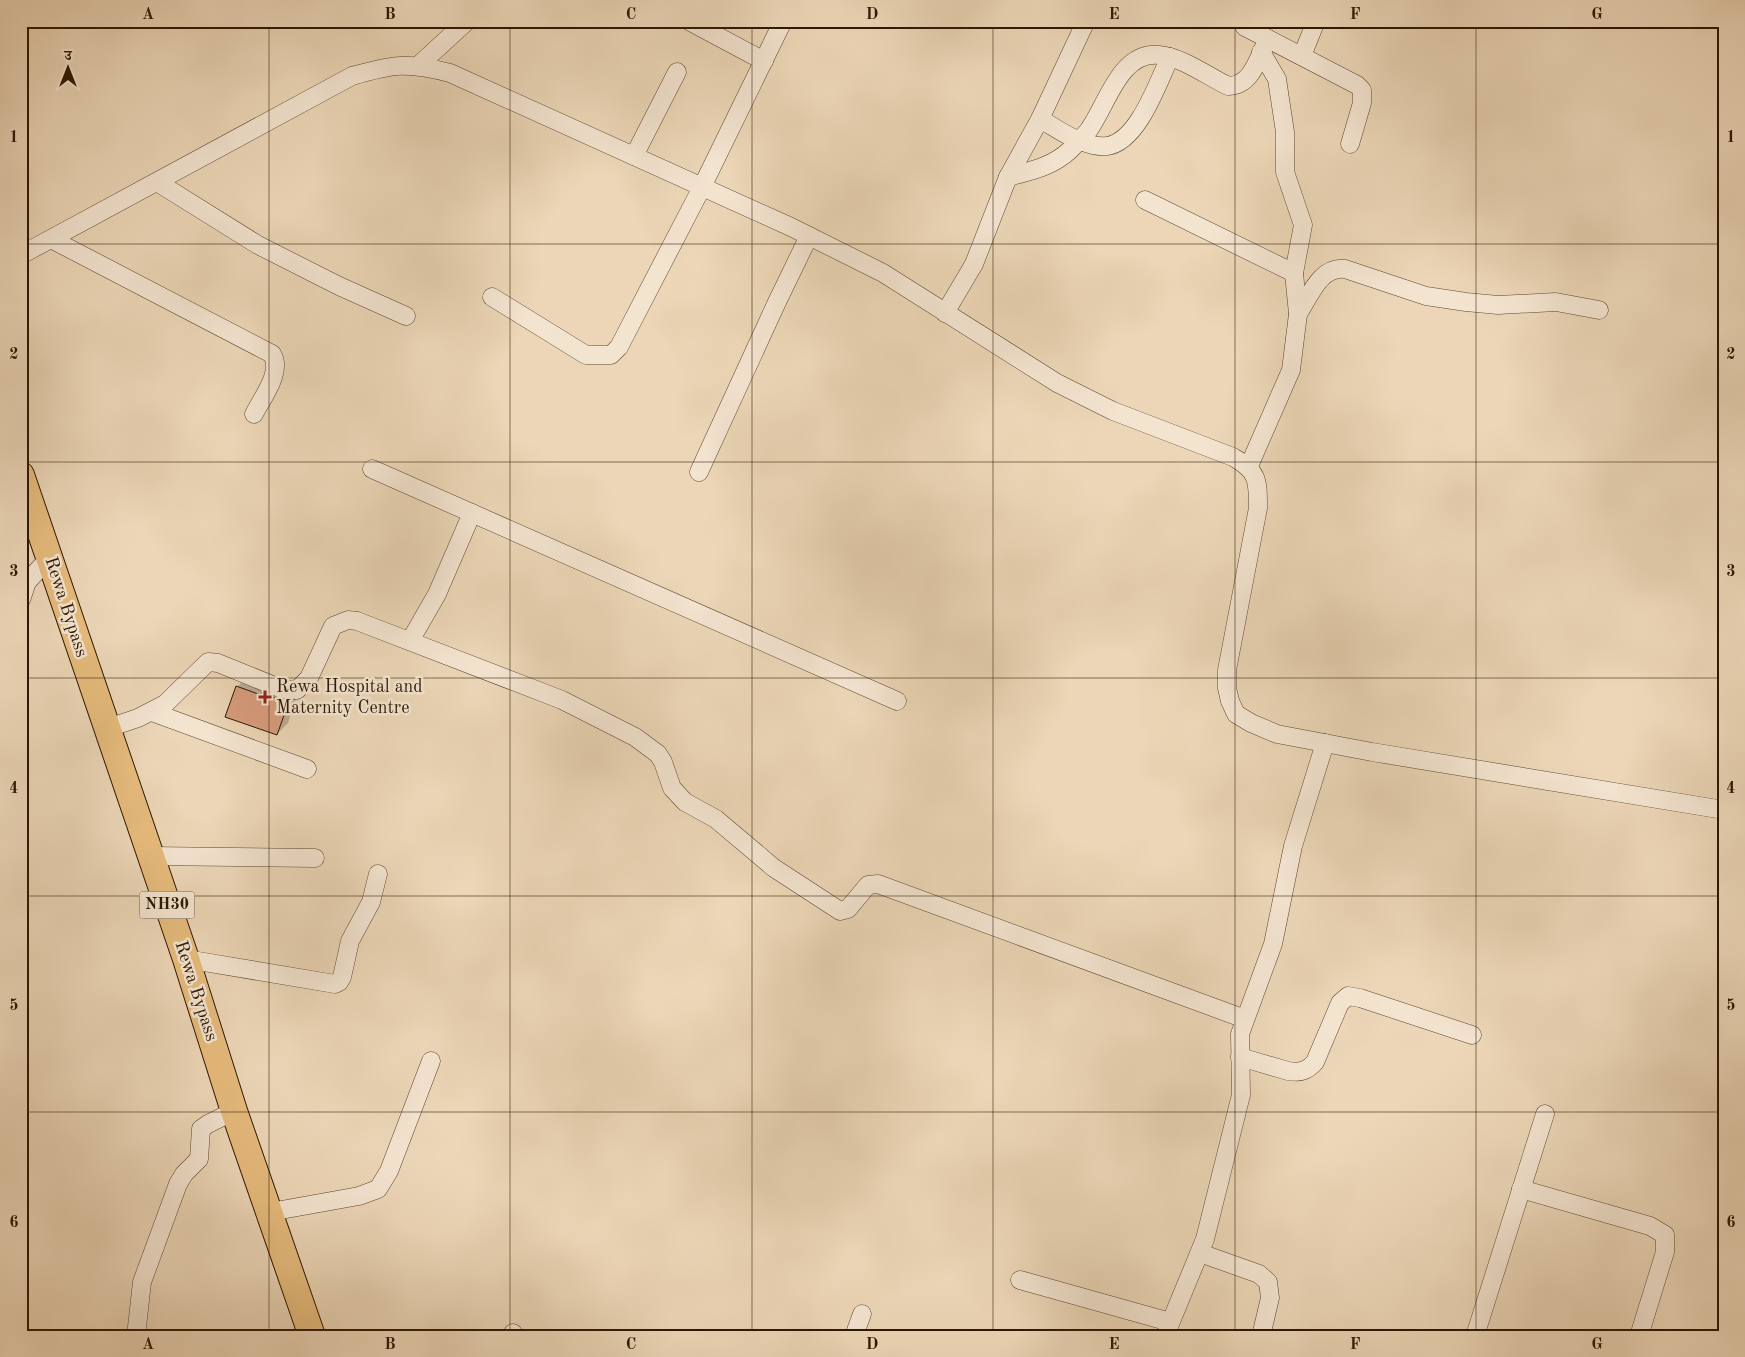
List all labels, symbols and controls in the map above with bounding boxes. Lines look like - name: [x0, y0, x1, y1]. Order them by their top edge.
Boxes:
- text: A: [142, 7, 154, 23]
- text: B: [384, 7, 396, 23]
- text: C: [626, 7, 636, 23]
- text: D: [866, 7, 878, 23]
- text: E: [1108, 7, 1120, 23]
- text: F: [1350, 7, 1361, 23]
- text: G: [1591, 7, 1603, 23]
- north arrow: [42, 42, 92, 92]
- text: उ: [63, 49, 72, 63]
- text: 1: [9, 130, 19, 146]
- text: 1: [1726, 130, 1736, 146]
- text: 2: [9, 347, 19, 363]
- text: 2: [1726, 347, 1736, 363]
- street label: Rewa Bypass: [41, 555, 91, 660]
- text: 3: [9, 564, 19, 580]
- text: 3: [1726, 564, 1736, 580]
- place label: Rewa Hospital and Maternity Centre: [276, 678, 423, 717]
- marker: Rewa Hospital and Maternity Centre: [258, 690, 272, 704]
- text: 4: [9, 781, 19, 797]
- text: 4: [1726, 781, 1736, 797]
- road number: NH30: [140, 892, 194, 918]
- street label: Rewa Bypass: [171, 939, 221, 1044]
- text: 5: [9, 998, 19, 1014]
- text: 5: [1726, 998, 1736, 1014]
- text: 6: [9, 1215, 19, 1231]
- text: 6: [1726, 1215, 1736, 1231]
- text: A: [142, 1337, 154, 1353]
- text: B: [384, 1337, 396, 1353]
- text: C: [626, 1337, 636, 1353]
- text: D: [866, 1337, 878, 1353]
- text: E: [1108, 1337, 1120, 1353]
- text: F: [1350, 1337, 1361, 1353]
- text: G: [1591, 1337, 1603, 1353]

